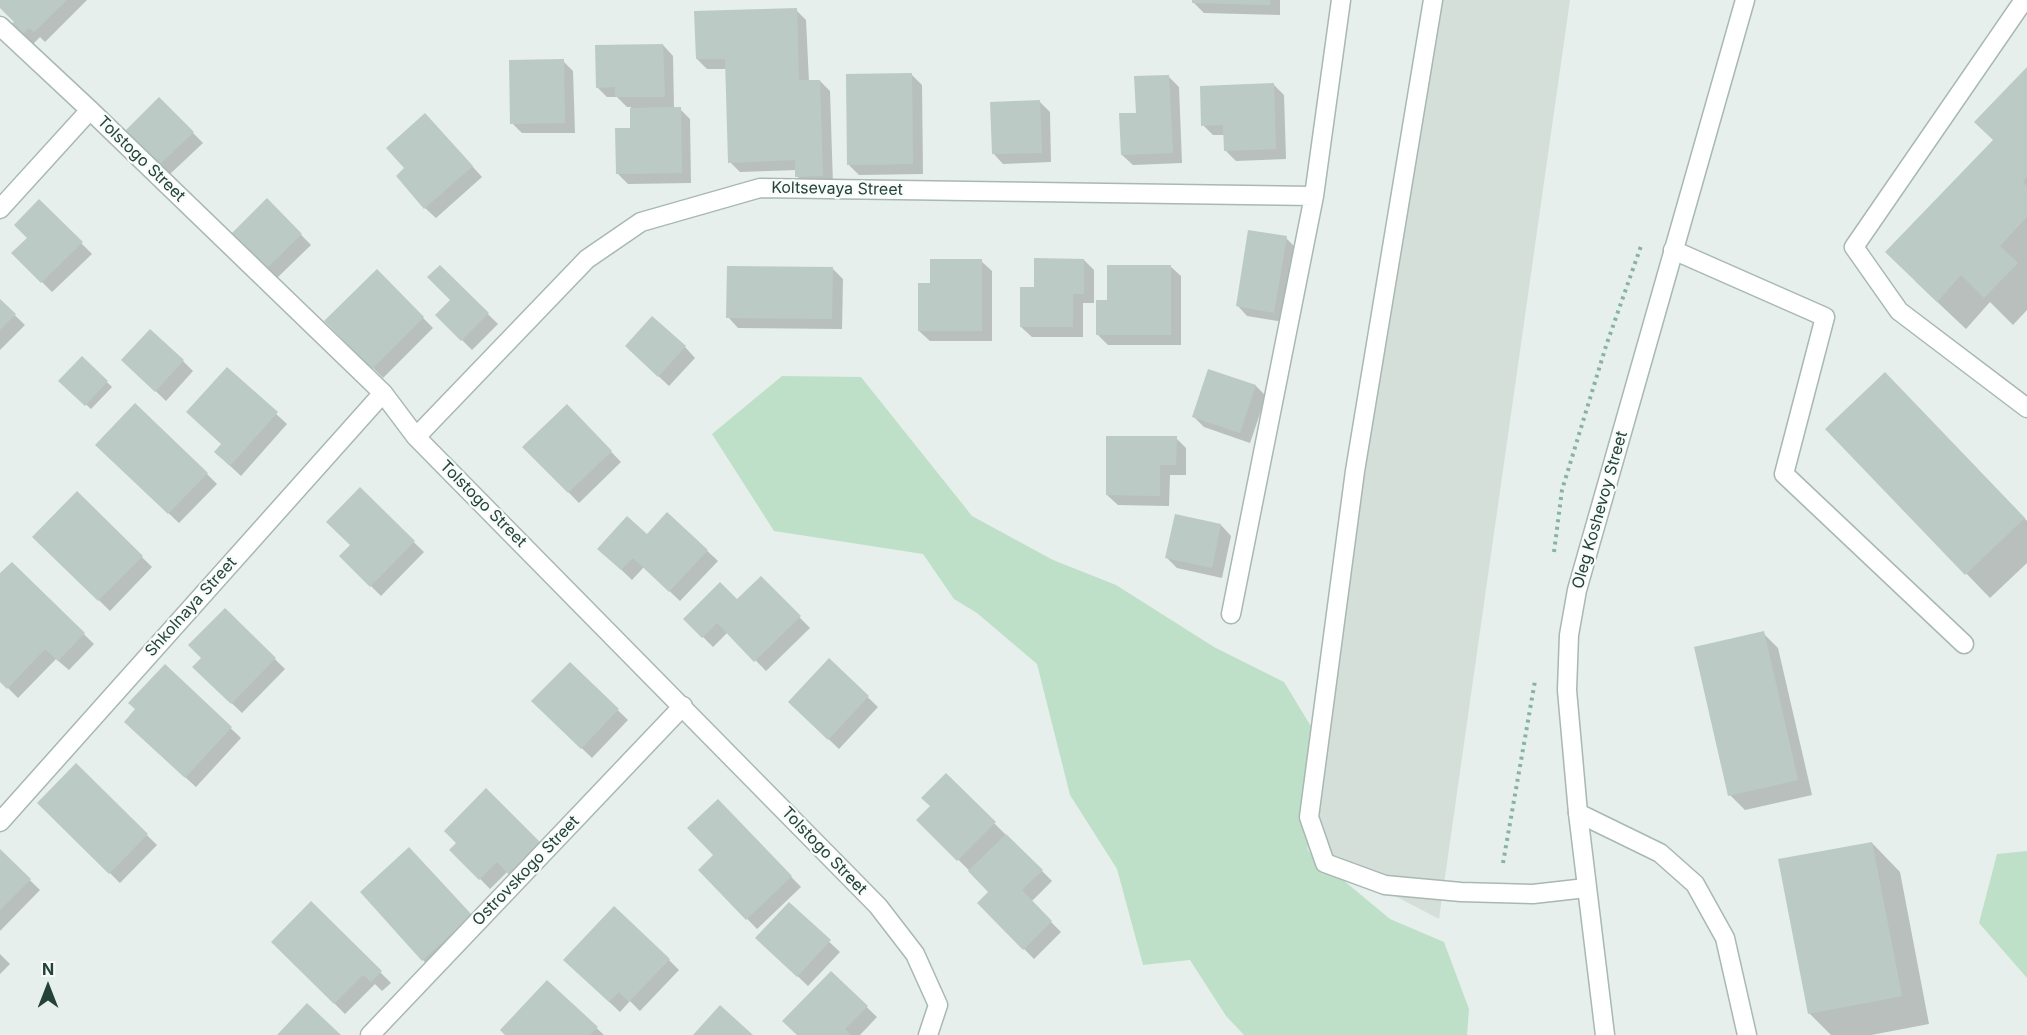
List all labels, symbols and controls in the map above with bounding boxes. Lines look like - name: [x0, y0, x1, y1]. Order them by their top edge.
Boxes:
- street label: Tolstogo Street: [93, 112, 189, 206]
- street label: Koltsevaya Street: [771, 178, 903, 200]
- street label: Oleg Koshevoy Street: [1568, 429, 1632, 591]
- street label: Tolstogo Street: [436, 457, 530, 551]
- street label: Shkolnaya Street: [141, 553, 241, 661]
- street label: Tolstogo Street: [777, 803, 871, 899]
- street label: Ostrovskogo Street: [469, 812, 583, 930]
- north arrow: [18, 957, 78, 1017]
- text: N: [42, 959, 54, 979]

